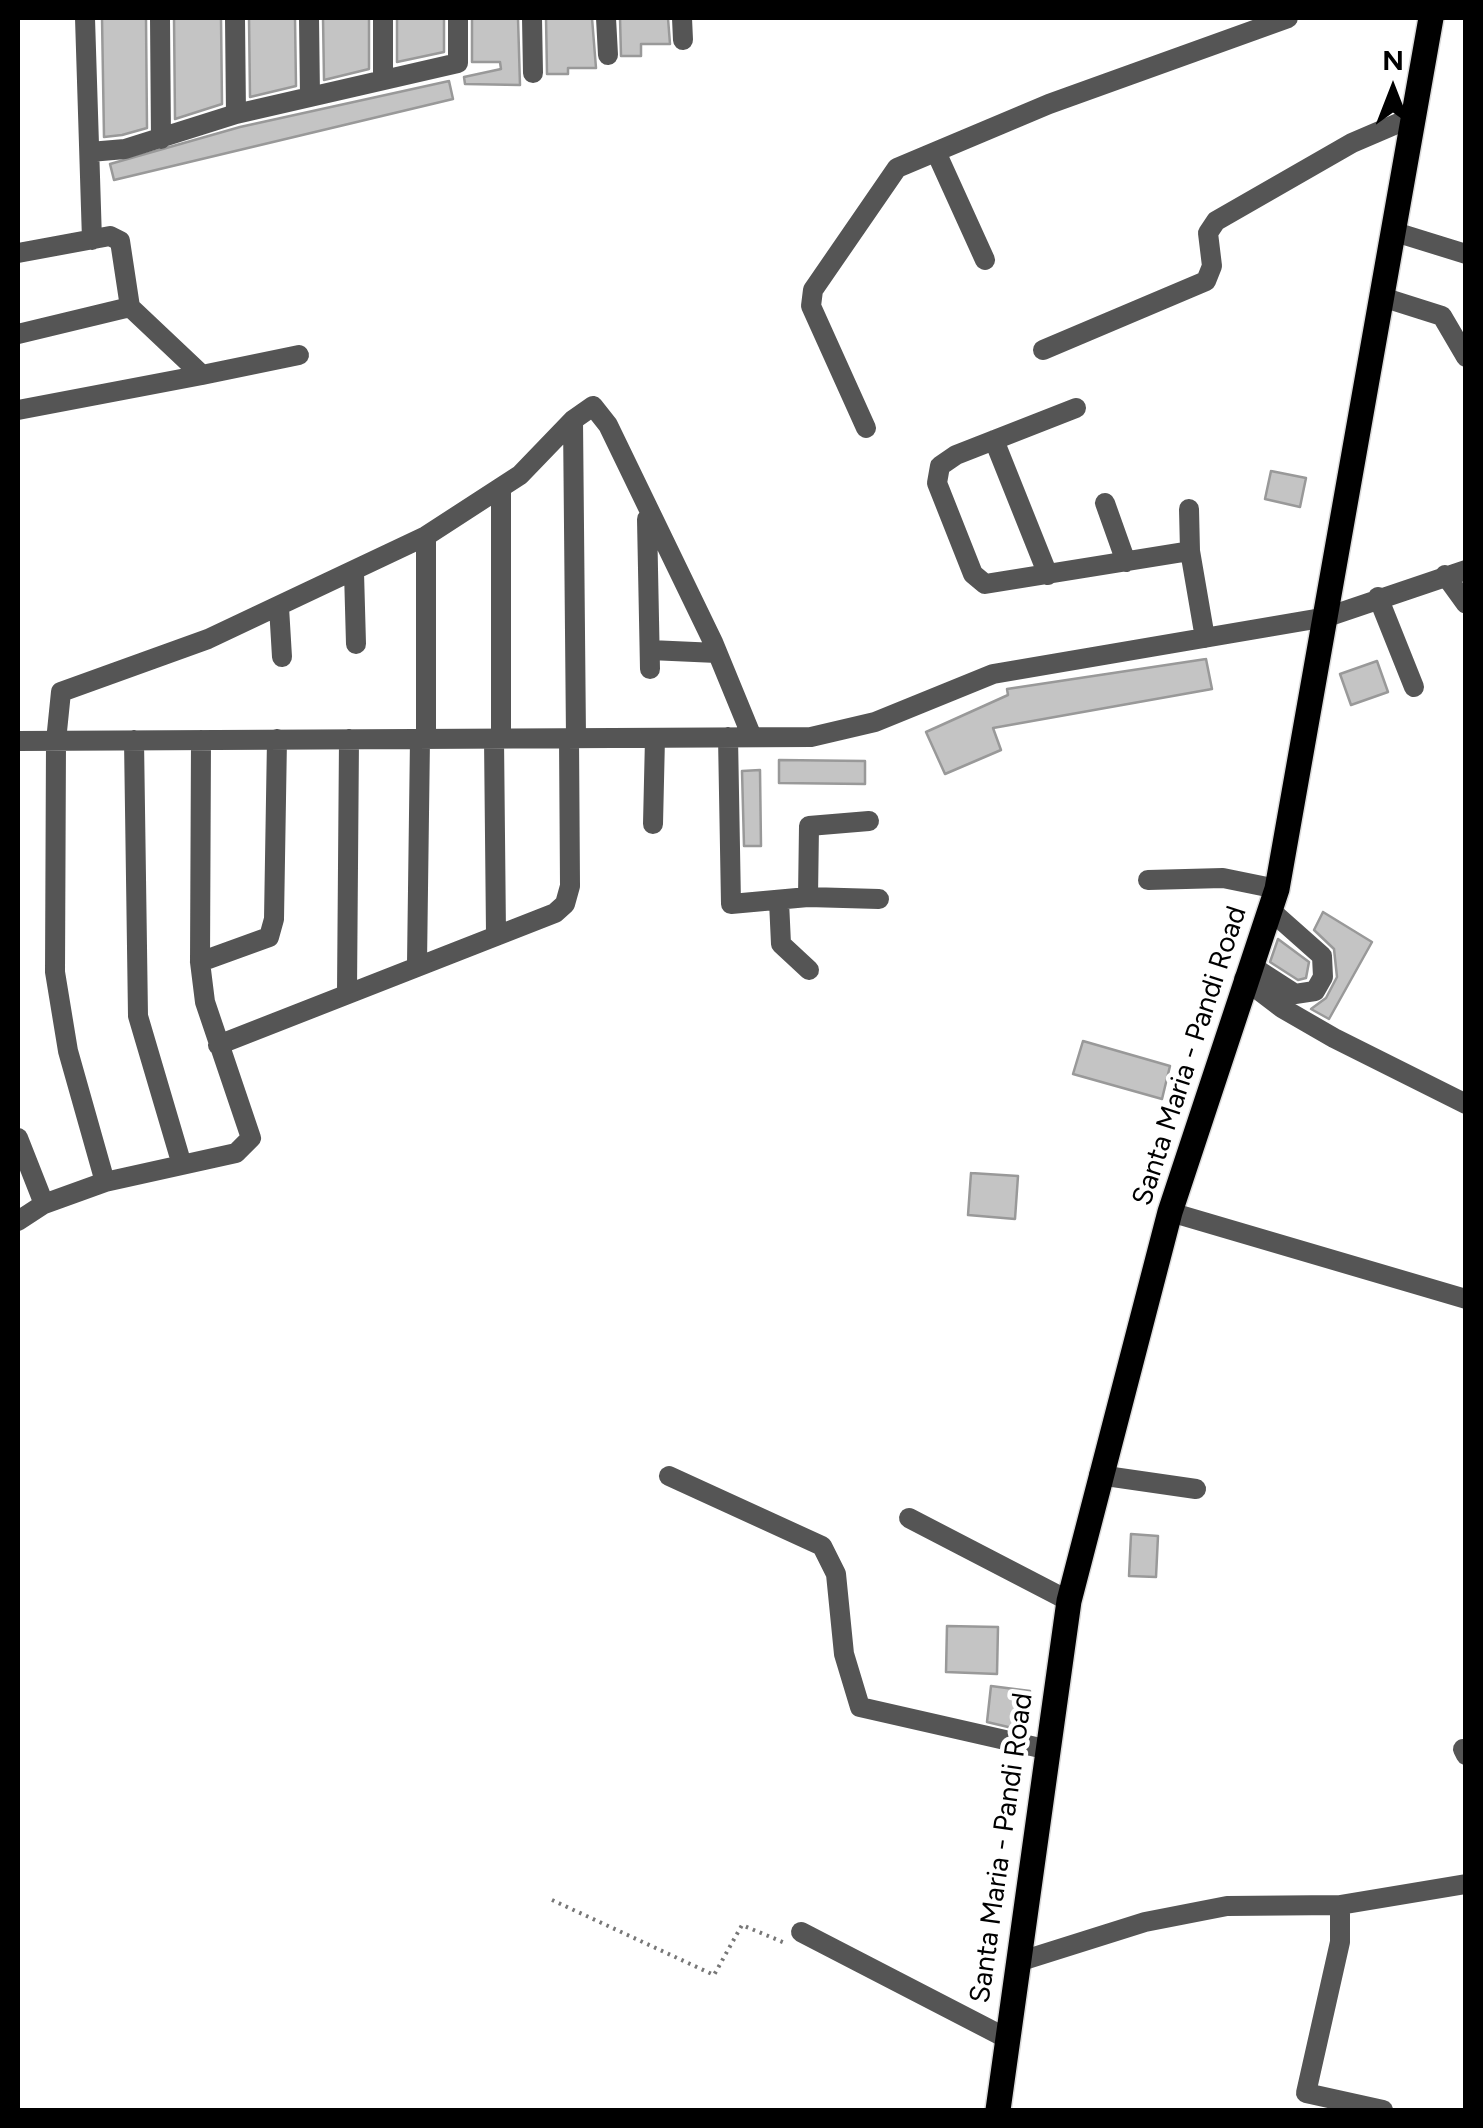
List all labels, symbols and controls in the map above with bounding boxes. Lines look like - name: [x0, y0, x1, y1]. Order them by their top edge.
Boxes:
- north arrow: [1343, 40, 1443, 140]
- text: N: [1382, 43, 1404, 77]
- street label: Santa Maria - Pandi Road: [1126, 902, 1254, 1210]
- street label: Santa Maria - Pandi Road: [964, 1691, 1040, 2005]

